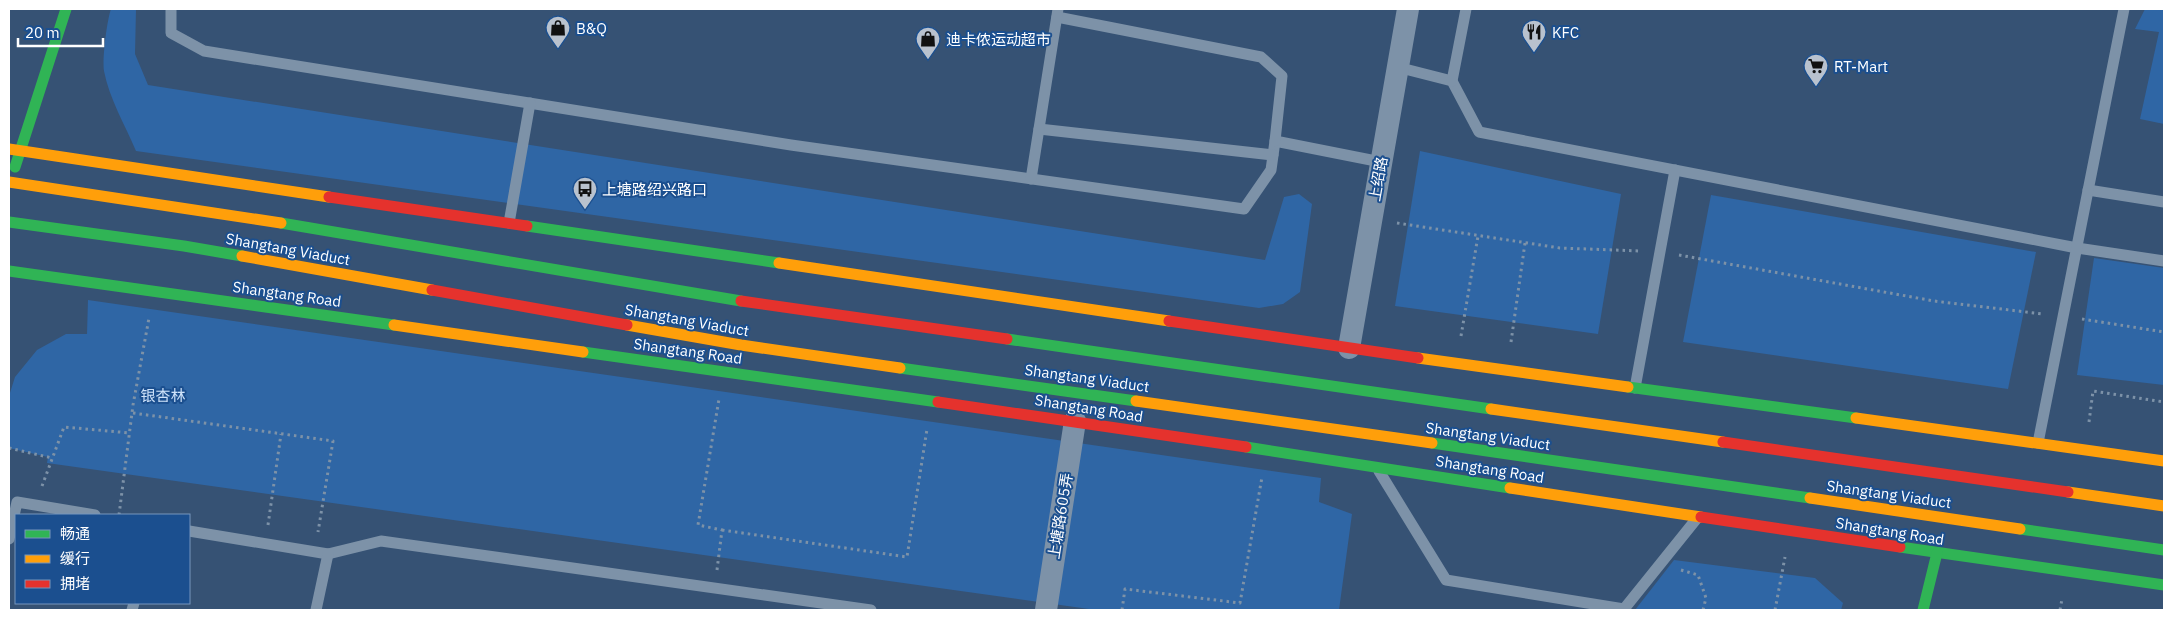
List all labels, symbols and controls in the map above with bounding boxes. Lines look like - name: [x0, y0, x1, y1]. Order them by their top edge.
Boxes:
- scale bar: [18, 15, 102, 47]
- shop icon: B&Q: [545, 15, 571, 49]
- place label: B&Q: [576, 19, 607, 38]
- restaurant icon: KFC: [1521, 19, 1547, 53]
- text: 20 m: [25, 23, 60, 42]
- place label: KFC: [1552, 23, 1579, 42]
- shop icon: 迪卡侬运动超市: [915, 26, 941, 60]
- place label: 迪卡侬运动超市: [946, 30, 1051, 49]
- supermarket icon: RT-Mart: [1803, 53, 1829, 87]
- place label: RT-Mart: [1834, 57, 1888, 76]
- street label: 上绍路: [1365, 155, 1391, 203]
- bus stop icon: 上塘路绍兴路口: [572, 176, 598, 210]
- place label: 上塘路绍兴路口: [602, 180, 707, 199]
- street label: Shangtang Viaduct: [224, 229, 352, 269]
- street label: Shangtang Road: [231, 277, 343, 311]
- street label: Shangtang Viaduct: [623, 300, 751, 340]
- street label: Shangtang Road: [632, 334, 744, 368]
- street label: Shangtang Viaduct: [1023, 360, 1151, 396]
- park label: 银杏林: [140, 386, 186, 405]
- street label: Shangtang Road: [1033, 390, 1145, 426]
- street label: Shangtang Viaduct: [1424, 418, 1552, 454]
- street label: Shangtang Road: [1434, 451, 1546, 487]
- street label: 上塘路605弄: [1044, 472, 1076, 560]
- street label: Shangtang Viaduct: [1825, 476, 1953, 512]
- street label: Shangtang Road: [1834, 513, 1946, 549]
- legend: [15, 514, 190, 604]
- text: 畅通: [60, 524, 90, 543]
- text: 缓行: [60, 549, 90, 568]
- text: 拥堵: [60, 574, 90, 593]

